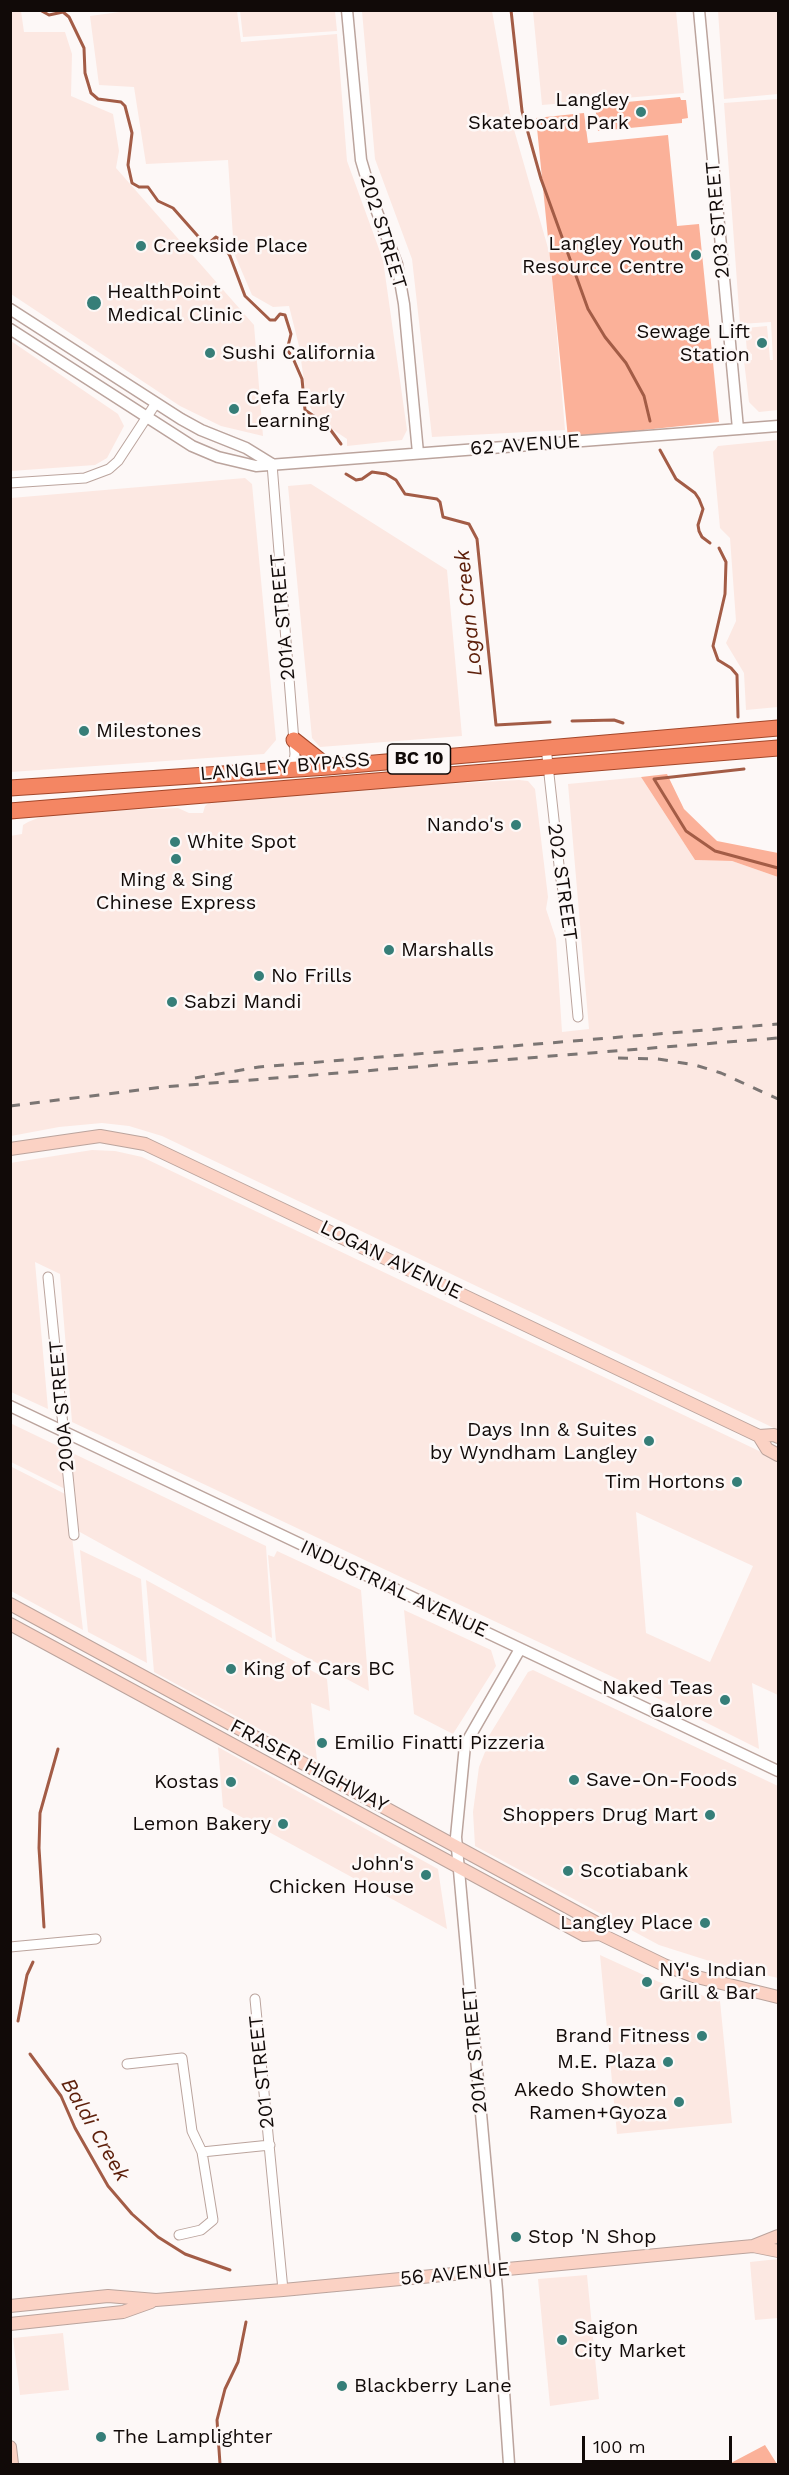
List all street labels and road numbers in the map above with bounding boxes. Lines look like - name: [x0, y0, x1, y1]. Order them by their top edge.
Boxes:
- street label: 203 STREET: [701, 160, 735, 280]
- street label: 202 STREET: [354, 172, 412, 292]
- street label: 62 AVENUE: [469, 429, 581, 461]
- street label: 201A STREET: [266, 553, 300, 681]
- road number: BC 10: [388, 744, 450, 774]
- street label: LANGLEY BYPASS: [199, 748, 371, 786]
- street label: 202 STREET: [542, 822, 582, 942]
- street label: LOGAN AVENUE: [316, 1215, 466, 1305]
- street label: 200A STREET: [44, 1339, 80, 1473]
- street label: INDUSTRIAL AVENUE: [296, 1535, 492, 1643]
- street label: FRASER HIGHWAY: [226, 1714, 392, 1818]
- street label: 201A STREET: [458, 1986, 492, 2114]
- street label: 201 STREET: [244, 2014, 280, 2130]
- street label: 56 AVENUE: [399, 2257, 511, 2291]

